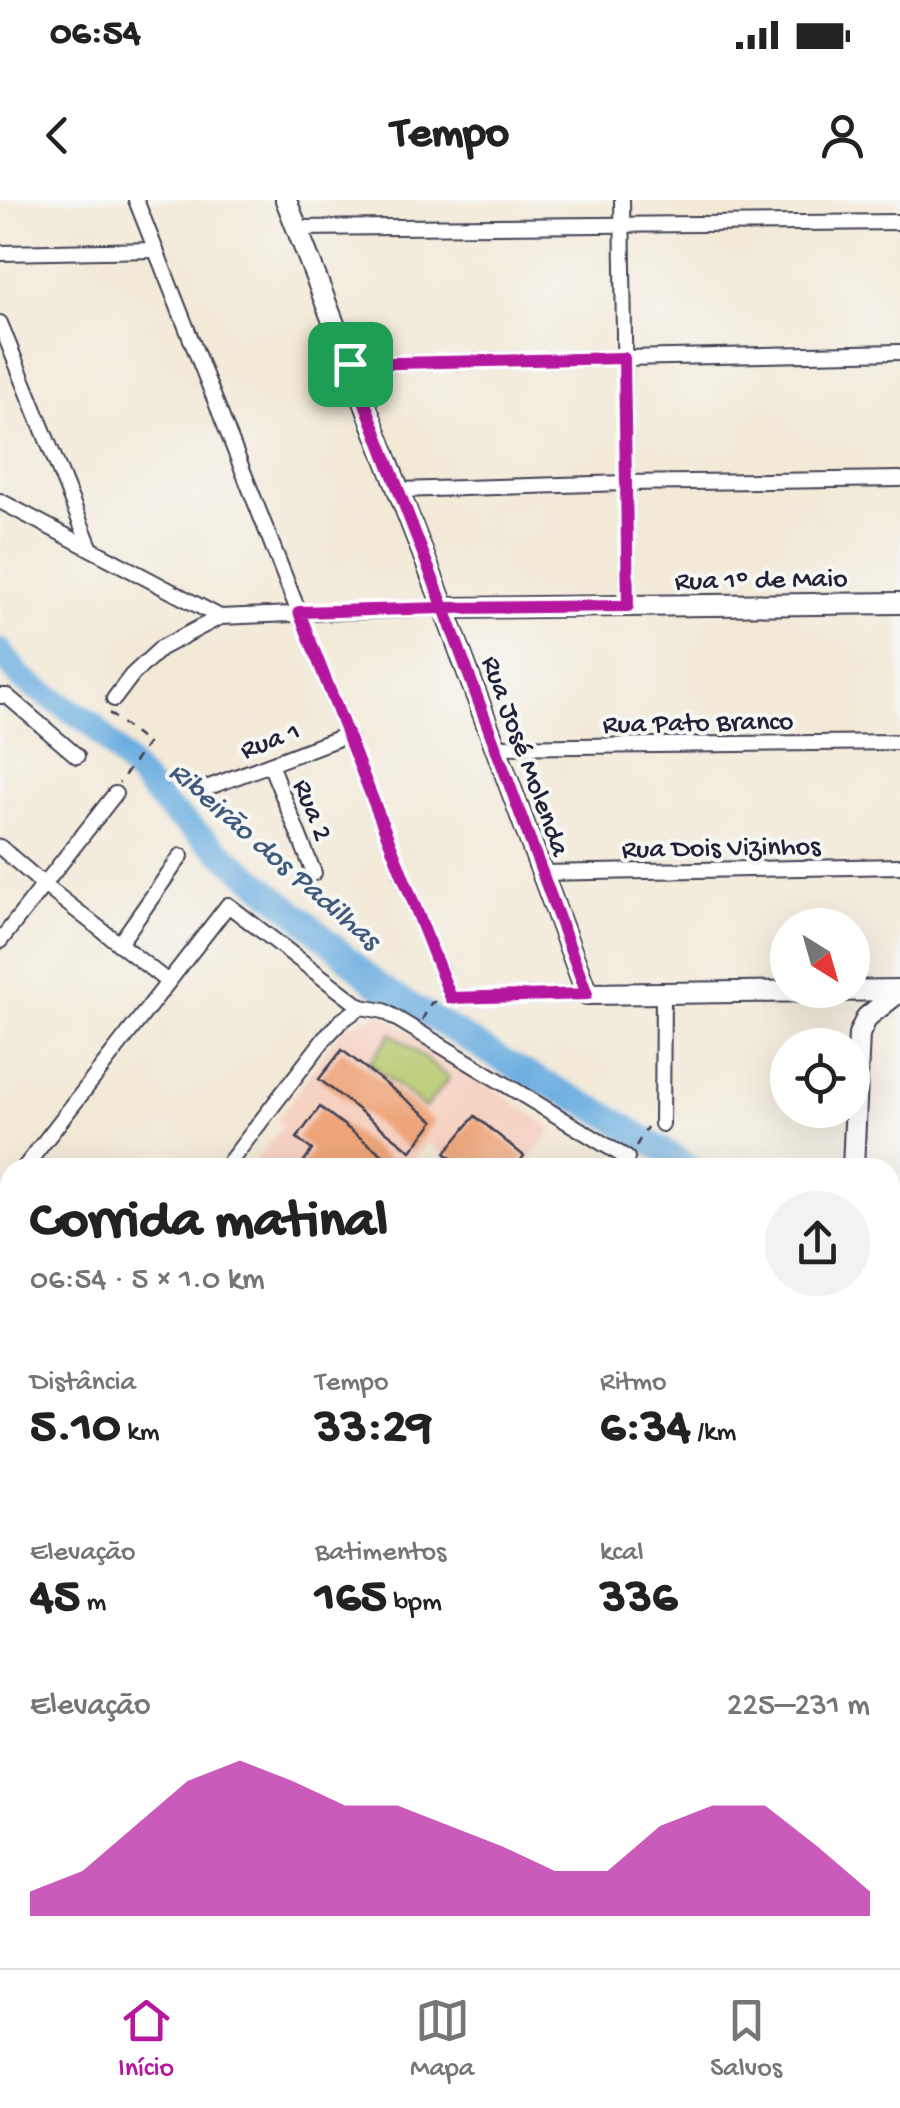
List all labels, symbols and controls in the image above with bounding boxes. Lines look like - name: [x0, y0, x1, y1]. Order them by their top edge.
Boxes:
- text: 06:54: [50, 13, 141, 57]
- icon: back: [30, 108, 85, 163]
- icon: person: [815, 108, 870, 163]
- text: Tempo: [391, 109, 509, 162]
- pin: [308, 322, 393, 407]
- icon: arrive: [323, 337, 378, 392]
- street label: Rua 1º de Maio: [674, 563, 848, 600]
- street label: Rua José Molenda: [472, 652, 576, 862]
- street label: Rua Pato Branco: [602, 706, 794, 743]
- street label: Rua 1: [236, 716, 305, 769]
- water label: Ribeirão dos Padilhas: [160, 756, 388, 961]
- street label: Rua 2: [284, 775, 338, 847]
- street label: Rua Dois Vizinhos: [621, 831, 822, 868]
- north arrow: [770, 908, 870, 1008]
- map controls: [770, 908, 870, 1128]
- button: locate: [770, 1028, 870, 1128]
- button: share: [765, 1191, 870, 1296]
- text: Corrida matinal: [30, 1192, 388, 1256]
- text: 06:54 · 5 × 1.0 km: [30, 1262, 265, 1300]
- text: Distância: [30, 1367, 136, 1400]
- text: Tempo: [315, 1367, 388, 1400]
- text: Ritmo: [600, 1367, 667, 1400]
- text: 5.10: [30, 1400, 121, 1459]
- text: 33:29: [315, 1400, 432, 1459]
- text: 6:34: [600, 1400, 691, 1459]
- text: km: [121, 1417, 160, 1450]
- text: /km: [691, 1417, 736, 1450]
- text: Elevação: [30, 1537, 136, 1570]
- text: Batimentos: [315, 1537, 446, 1570]
- text: kcal: [600, 1537, 644, 1570]
- text: 45: [30, 1570, 80, 1629]
- text: 165: [315, 1570, 387, 1629]
- text: 336: [600, 1570, 677, 1629]
- text: m: [80, 1587, 106, 1620]
- text: bpm: [387, 1587, 442, 1620]
- text: Elevação: [30, 1688, 151, 1726]
- text: 225–231 m: [727, 1688, 870, 1726]
- tab: Início: [118, 1993, 174, 2086]
- tab: Mapa: [410, 1993, 474, 2086]
- tab: Salvos: [710, 1993, 782, 2086]

